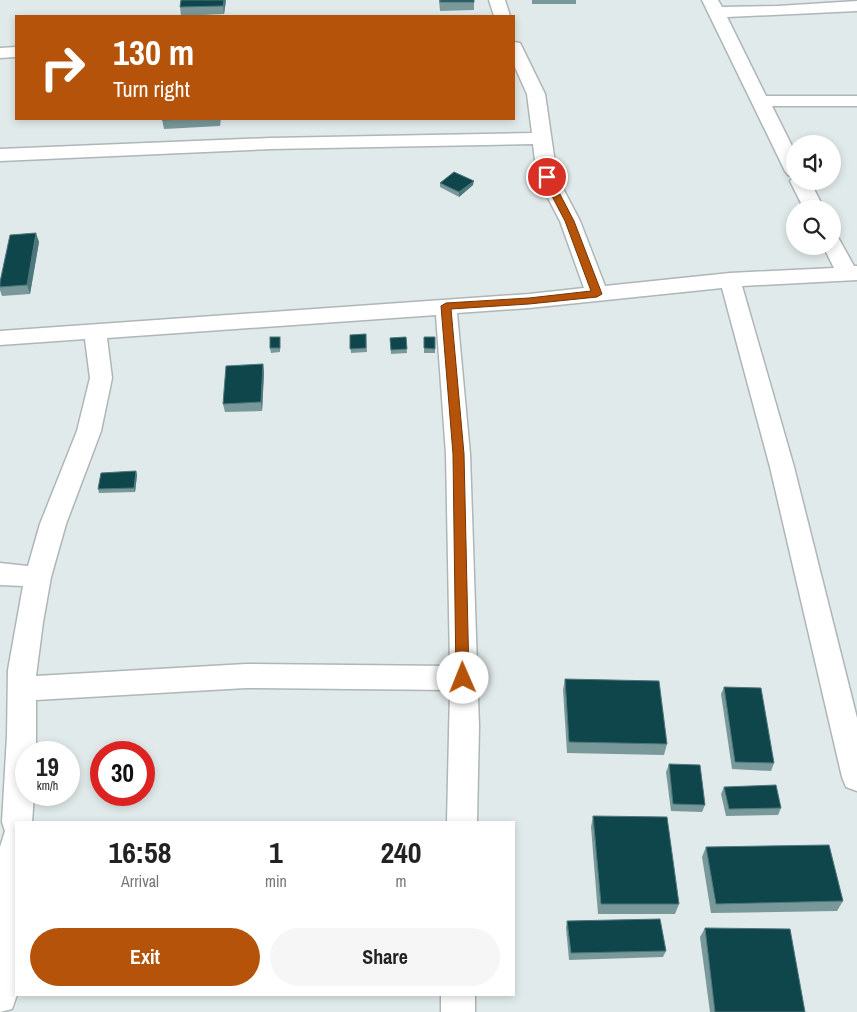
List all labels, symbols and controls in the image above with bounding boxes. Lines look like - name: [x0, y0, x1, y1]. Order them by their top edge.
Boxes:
- text: 130 m: [113, 29, 194, 76]
- icon: right: [30, 35, 95, 100]
- text: Turn right: [113, 74, 190, 104]
- map controls: [786, 135, 841, 255]
- button: sound: [786, 135, 841, 190]
- pin: [526, 156, 568, 198]
- icon: arrive: [533, 163, 561, 191]
- button: search: [786, 200, 841, 255]
- position arrow: [436, 651, 488, 703]
- speed limit sign: 30: [90, 741, 155, 806]
- text: 19: [36, 750, 59, 784]
- text: km/h: [37, 778, 58, 794]
- text: 16:58: [109, 832, 171, 872]
- text: 1: [269, 832, 283, 872]
- text: 240: [380, 832, 421, 872]
- text: Arrival: [121, 870, 159, 892]
- text: min: [265, 870, 287, 892]
- text: m: [395, 870, 406, 892]
- button: Exit: [30, 928, 260, 986]
- button: Share: [270, 928, 500, 986]

